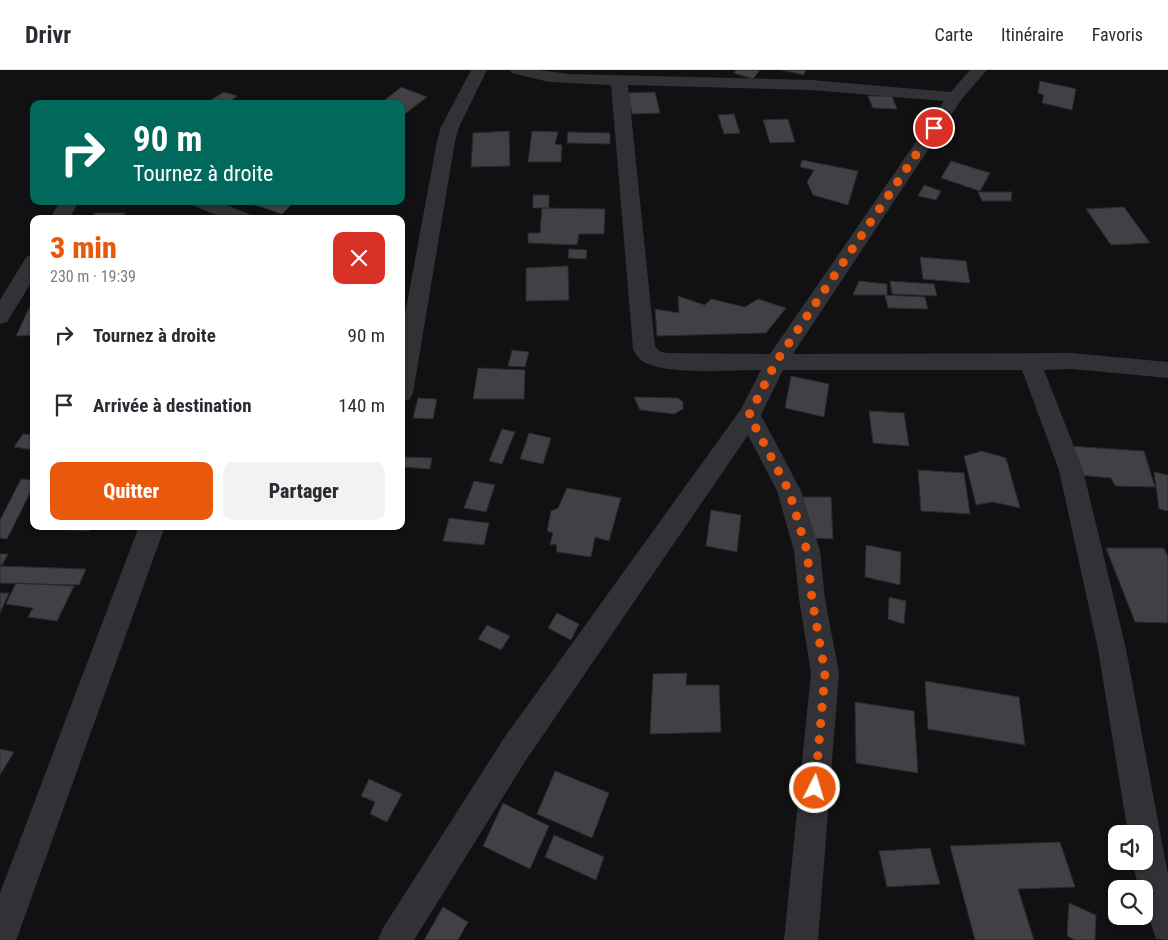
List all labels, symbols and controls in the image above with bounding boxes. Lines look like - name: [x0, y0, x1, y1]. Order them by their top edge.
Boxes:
- text: Drivr: [25, 21, 71, 49]
- text: Carte: [934, 24, 973, 45]
- text: Itinéraire: [1001, 24, 1064, 45]
- text: Favoris: [1092, 24, 1143, 45]
- pin: [913, 107, 955, 149]
- icon: arrive: [920, 114, 948, 142]
- text: 90 m: [133, 119, 202, 160]
- icon: right: [50, 120, 115, 185]
- text: Tournez à droite: [133, 161, 273, 186]
- text: 3 min: [50, 230, 117, 265]
- button: close: [333, 232, 385, 284]
- text: 230 m · 19:39: [50, 267, 136, 286]
- icon: right: [50, 321, 78, 349]
- text: Tournez à droite: [93, 324, 216, 347]
- text: 90 m: [348, 324, 385, 347]
- icon: arrive: [50, 391, 78, 419]
- text: Arrivée à destination: [93, 394, 252, 417]
- text: 140 m: [338, 394, 385, 417]
- button: Quitter: [50, 462, 213, 520]
- button: Partager: [223, 462, 385, 520]
- position arrow: [788, 761, 840, 813]
- map controls: [1108, 825, 1153, 925]
- button: sound: [1108, 825, 1153, 870]
- button: search: [1108, 880, 1153, 925]

